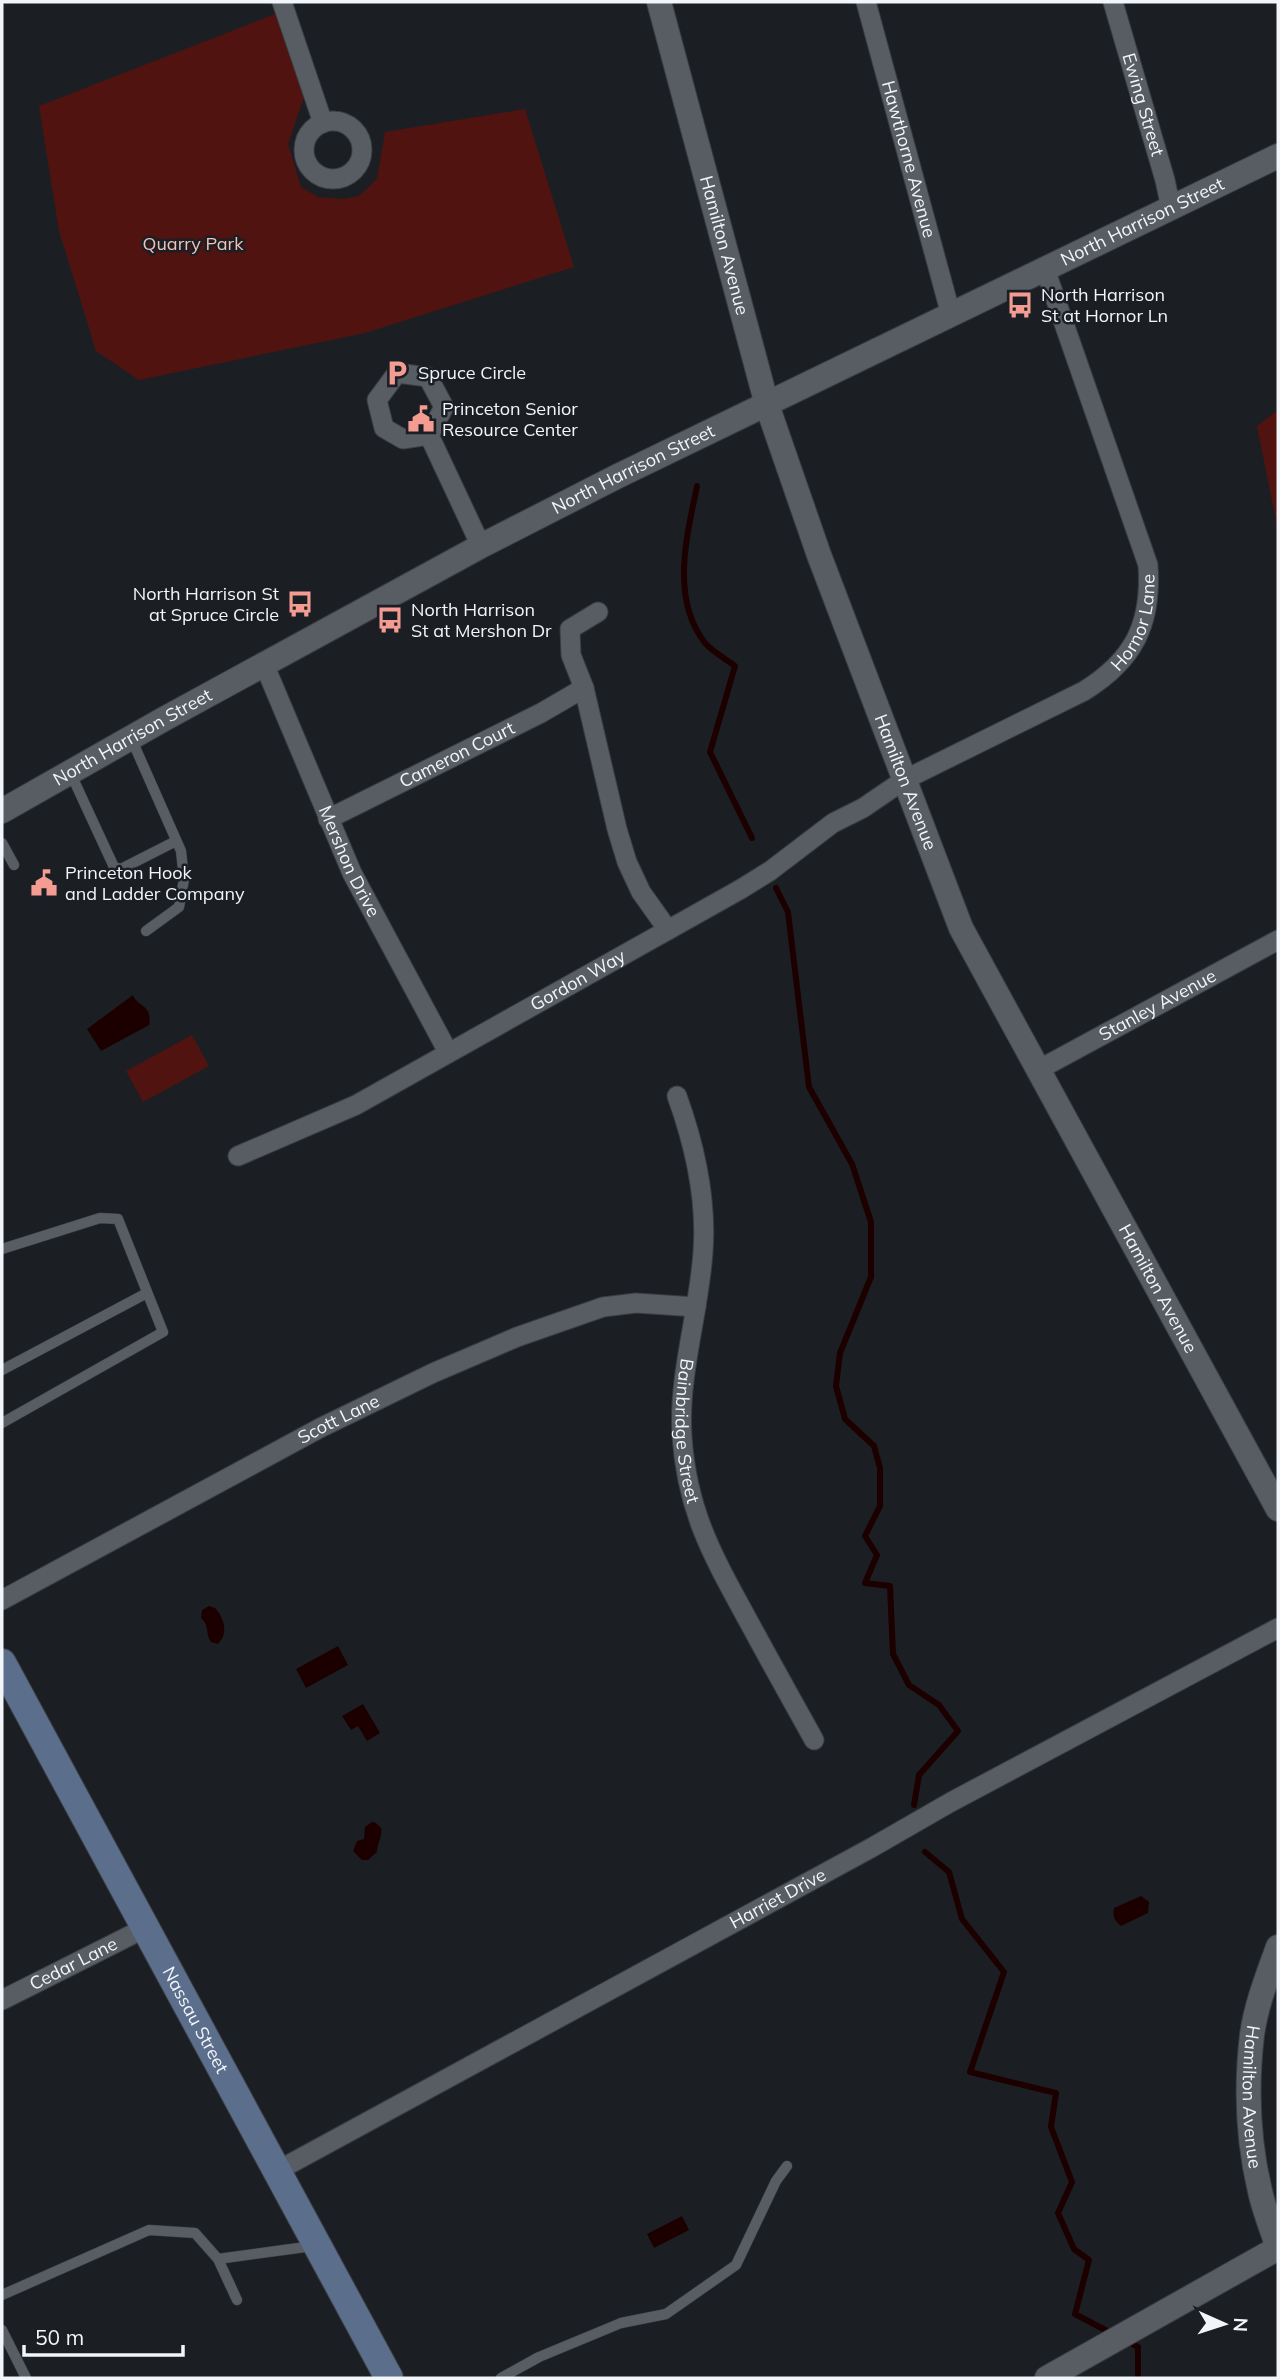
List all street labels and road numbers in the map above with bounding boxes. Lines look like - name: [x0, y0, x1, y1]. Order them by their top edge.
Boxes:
- street label: Ewing Street: [1118, 50, 1169, 159]
- street label: Hawthorne Avenue: [877, 78, 942, 240]
- street label: North Harrison Street: [1057, 172, 1228, 271]
- street label: Hamilton Avenue: [695, 173, 754, 318]
- street label: North Harrison Street: [548, 419, 718, 519]
- street label: Hornor Lane: [1105, 574, 1160, 676]
- street label: North Harrison Street: [49, 683, 216, 791]
- street label: Hamilton Avenue: [870, 711, 942, 853]
- street label: Cameron Court: [395, 716, 518, 793]
- street label: Mershon Drive: [314, 802, 385, 921]
- street label: Gordon Way: [526, 944, 630, 1016]
- street label: Stanley Avenue: [1095, 964, 1220, 1046]
- street label: Hamilton Avenue: [1114, 1220, 1203, 1357]
- street label: Bainbridge Street: [670, 1357, 705, 1506]
- street label: Scott Lane: [293, 1389, 383, 1449]
- street label: Harriet Drive: [725, 1863, 830, 1934]
- street label: Cedar Lane: [25, 1932, 121, 1995]
- street label: Nassau Street: [158, 1963, 234, 2077]
- street label: Hamilton Avenue: [1238, 2024, 1267, 2170]

